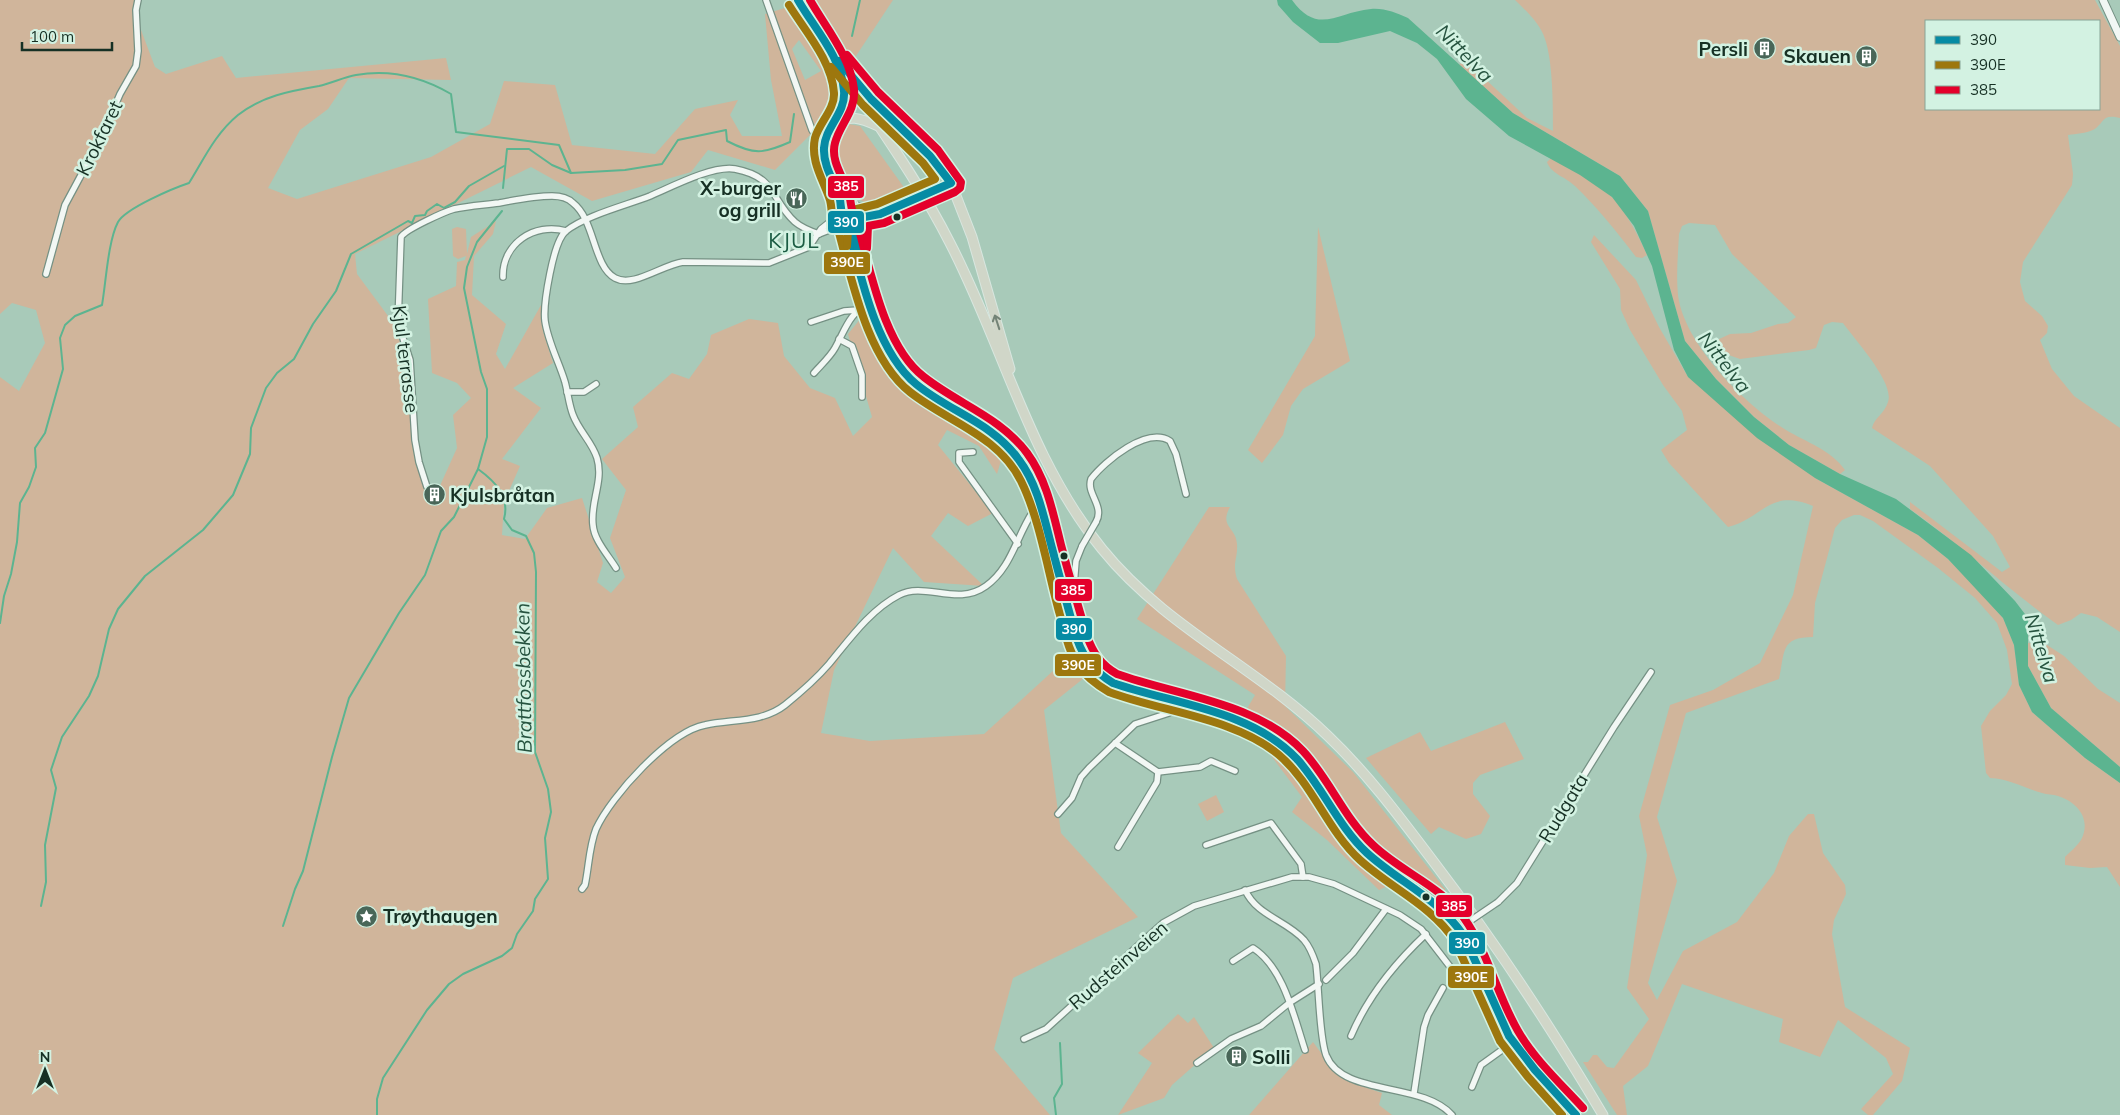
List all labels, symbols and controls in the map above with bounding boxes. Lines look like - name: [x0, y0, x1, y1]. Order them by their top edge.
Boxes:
- water label: Nittelva: [1431, 19, 1499, 87]
- scale bar: [22, 20, 112, 52]
- legend: [1925, 20, 2100, 110]
- text: 100 m: [30, 27, 74, 46]
- text: 390: [1970, 30, 1997, 49]
- place label: Persli: [1699, 37, 1748, 61]
- building icon: Persli: [1752, 37, 1776, 61]
- place label: Skauen: [1783, 44, 1851, 68]
- building icon: Skauen: [1855, 44, 1879, 68]
- text: 390E: [1970, 55, 2006, 74]
- text: 385: [1970, 80, 1997, 99]
- street label: Krokfaret: [70, 96, 128, 180]
- line badge: 385: [827, 175, 865, 199]
- place label: X-burger og grill: [699, 176, 782, 222]
- text: 385: [833, 177, 859, 195]
- restaurant icon: X-burger og grill: [785, 187, 809, 211]
- line badge: 390: [827, 210, 865, 234]
- unlabelled marker: [892, 212, 902, 222]
- text: 390: [833, 213, 859, 231]
- district label: KJUL: [768, 227, 820, 253]
- line badge: 390E: [823, 251, 871, 275]
- text: 390E: [830, 253, 864, 271]
- street label: Kjul terrasse: [387, 304, 425, 414]
- one-way arrow: [992, 315, 1001, 330]
- water label: Nittelva: [1693, 326, 1757, 398]
- building icon: Kjulsbråtan: [422, 483, 446, 507]
- place label: Kjulsbråtan: [450, 483, 555, 507]
- unlabelled marker: [1059, 551, 1069, 561]
- line badge: 385: [1054, 578, 1093, 602]
- text: 385: [1060, 581, 1086, 599]
- water label: Brattfossbekken: [509, 603, 537, 753]
- water label: Nittelva: [2020, 610, 2064, 686]
- line badge: 390: [1055, 617, 1093, 641]
- text: 390: [1061, 620, 1087, 638]
- line badge: 390E: [1054, 653, 1102, 677]
- text: 390E: [1061, 656, 1095, 674]
- street label: Rudgata: [1533, 769, 1593, 847]
- unlabelled marker: [1421, 892, 1431, 902]
- line badge: 385: [1435, 894, 1473, 918]
- text: 385: [1441, 897, 1467, 915]
- place icon: Trøythaugen: [355, 904, 379, 928]
- place label: Trøythaugen: [383, 904, 498, 928]
- street label: Rudsteinveien: [1063, 915, 1173, 1015]
- line badge: 390: [1448, 931, 1486, 955]
- text: 390: [1454, 934, 1480, 952]
- line badge: 390E: [1447, 965, 1495, 989]
- text: 390E: [1454, 968, 1488, 986]
- north arrow: [20, 1045, 70, 1095]
- building icon: Solli: [1224, 1045, 1248, 1069]
- place label: Solli: [1252, 1045, 1290, 1069]
- text: N: [40, 1048, 50, 1066]

